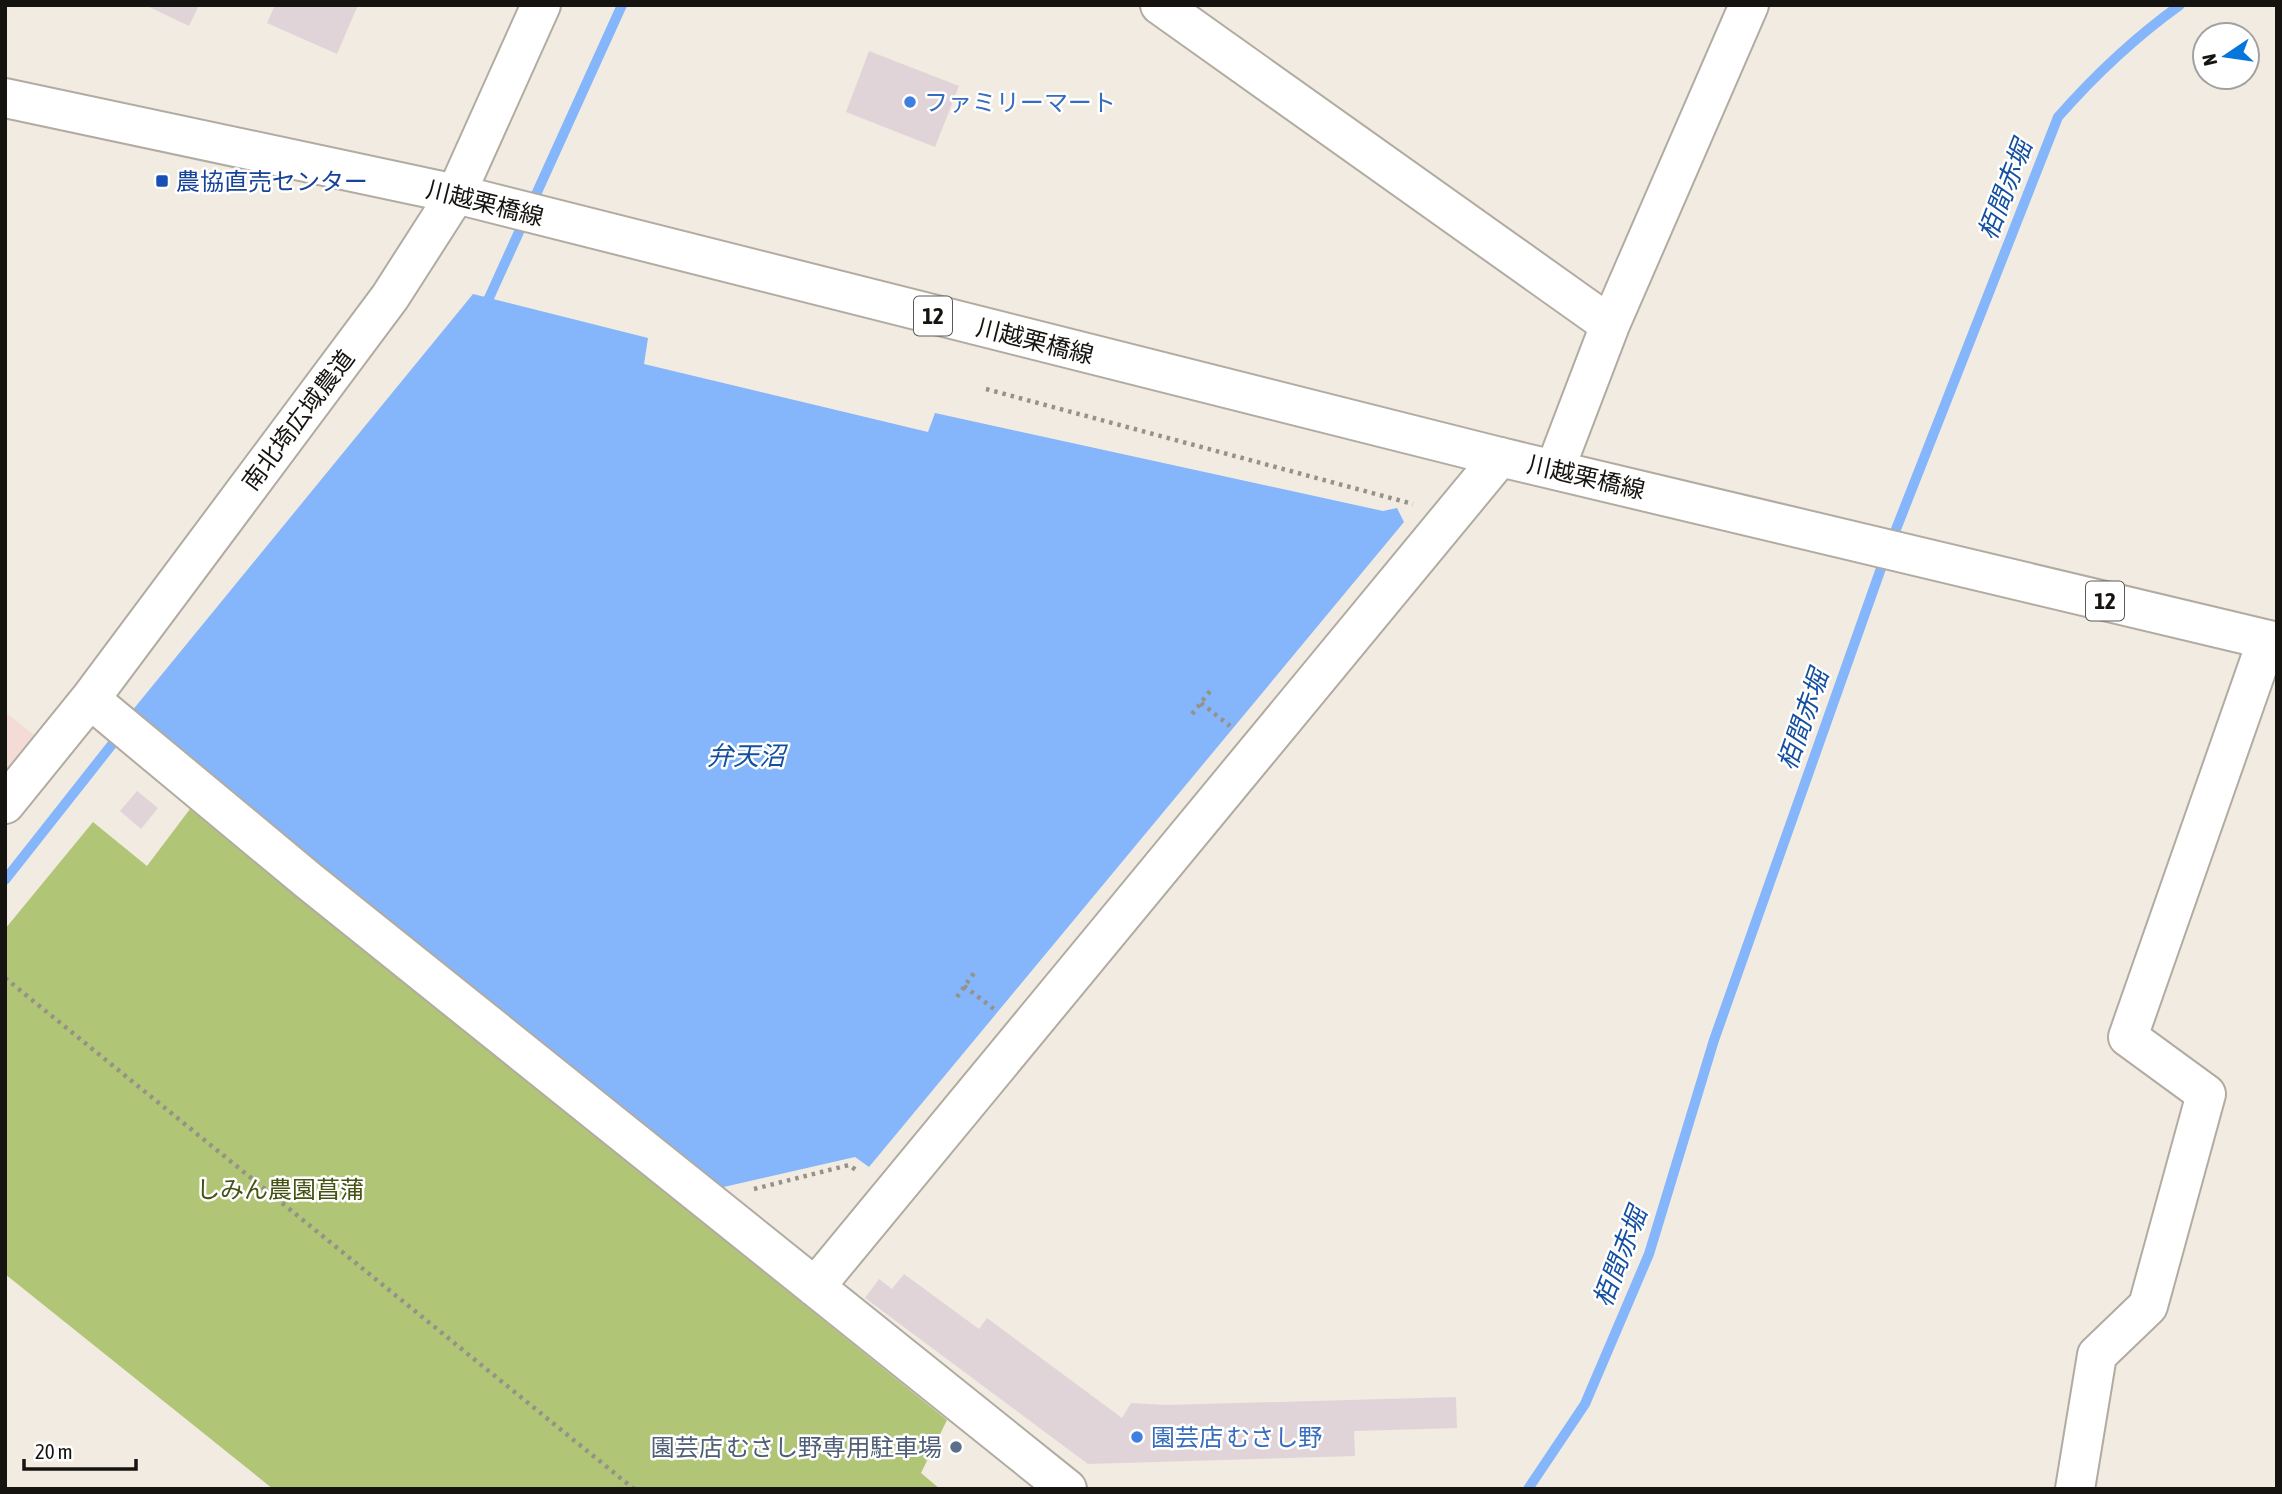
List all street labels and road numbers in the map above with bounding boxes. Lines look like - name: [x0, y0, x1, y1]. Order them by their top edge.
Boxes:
- street label: 川越栗橋線: [424, 175, 546, 231]
- road number: 12: [914, 296, 952, 336]
- street label: 川越栗橋線: [974, 313, 1096, 369]
- street label: 南北埼広域農道: [237, 345, 359, 495]
- street label: 川越栗橋線: [1525, 450, 1647, 504]
- road number: 12: [2086, 582, 2124, 621]

